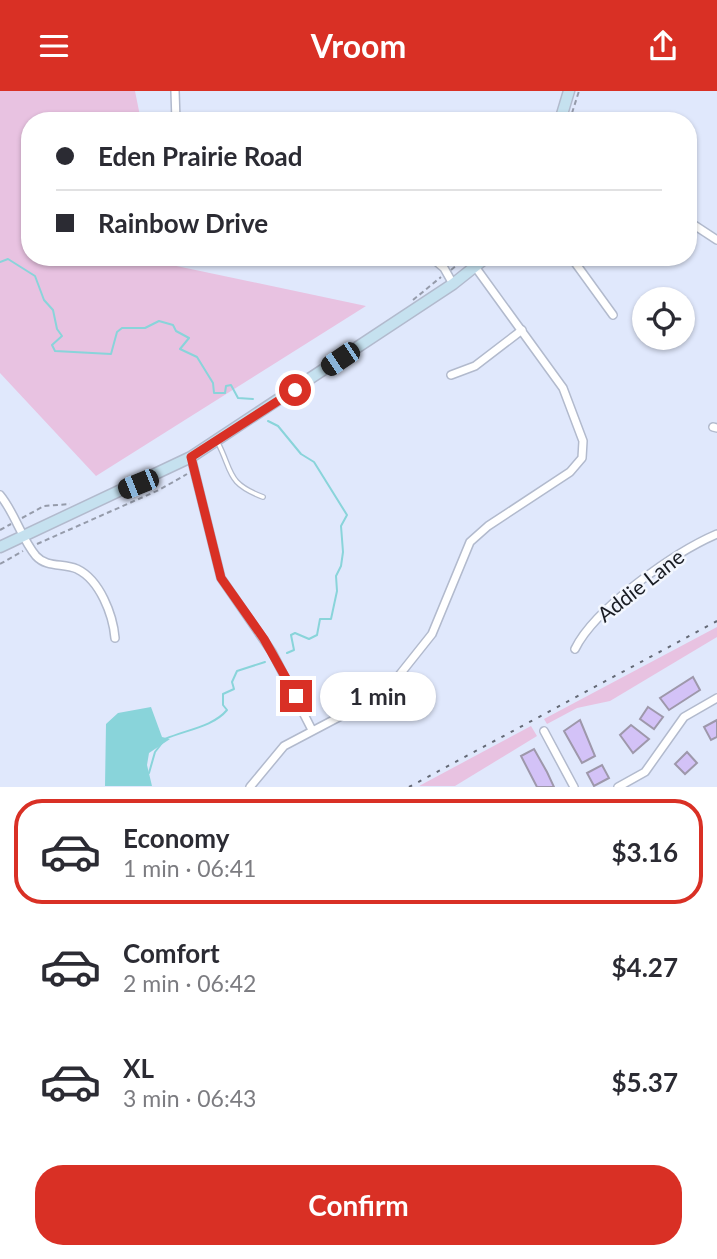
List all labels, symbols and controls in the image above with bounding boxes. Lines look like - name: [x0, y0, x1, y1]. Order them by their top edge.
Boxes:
- text: Vroom: [311, 26, 406, 65]
- icon: menu: [35, 27, 73, 65]
- icon: share: [644, 27, 682, 65]
- text: Eden Prairie Road: [98, 140, 303, 172]
- text: Rainbow Drive: [98, 207, 268, 239]
- map controls: [632, 287, 695, 350]
- button: locate: [632, 287, 695, 350]
- car: [317, 339, 364, 379]
- route start: [279, 374, 311, 406]
- car: [115, 466, 162, 502]
- street label: Addie Lane: [592, 543, 688, 626]
- callout: 1 min: [320, 671, 436, 721]
- route end: [280, 680, 312, 712]
- text: 1 min: [349, 682, 407, 710]
- icon: car: [39, 820, 102, 883]
- text: Economy: [123, 822, 229, 854]
- text: $3.16: [612, 836, 678, 868]
- text: 1 min · 06:41: [123, 854, 256, 882]
- icon: car: [39, 935, 102, 998]
- text: Comfort: [123, 937, 220, 969]
- text: $4.27: [612, 951, 678, 983]
- text: 2 min · 06:42: [123, 969, 256, 997]
- icon: car: [39, 1050, 102, 1113]
- text: XL: [123, 1052, 154, 1084]
- text: $5.37: [612, 1066, 678, 1098]
- text: 3 min · 06:43: [123, 1084, 256, 1112]
- button: Confirm: [35, 1165, 682, 1245]

